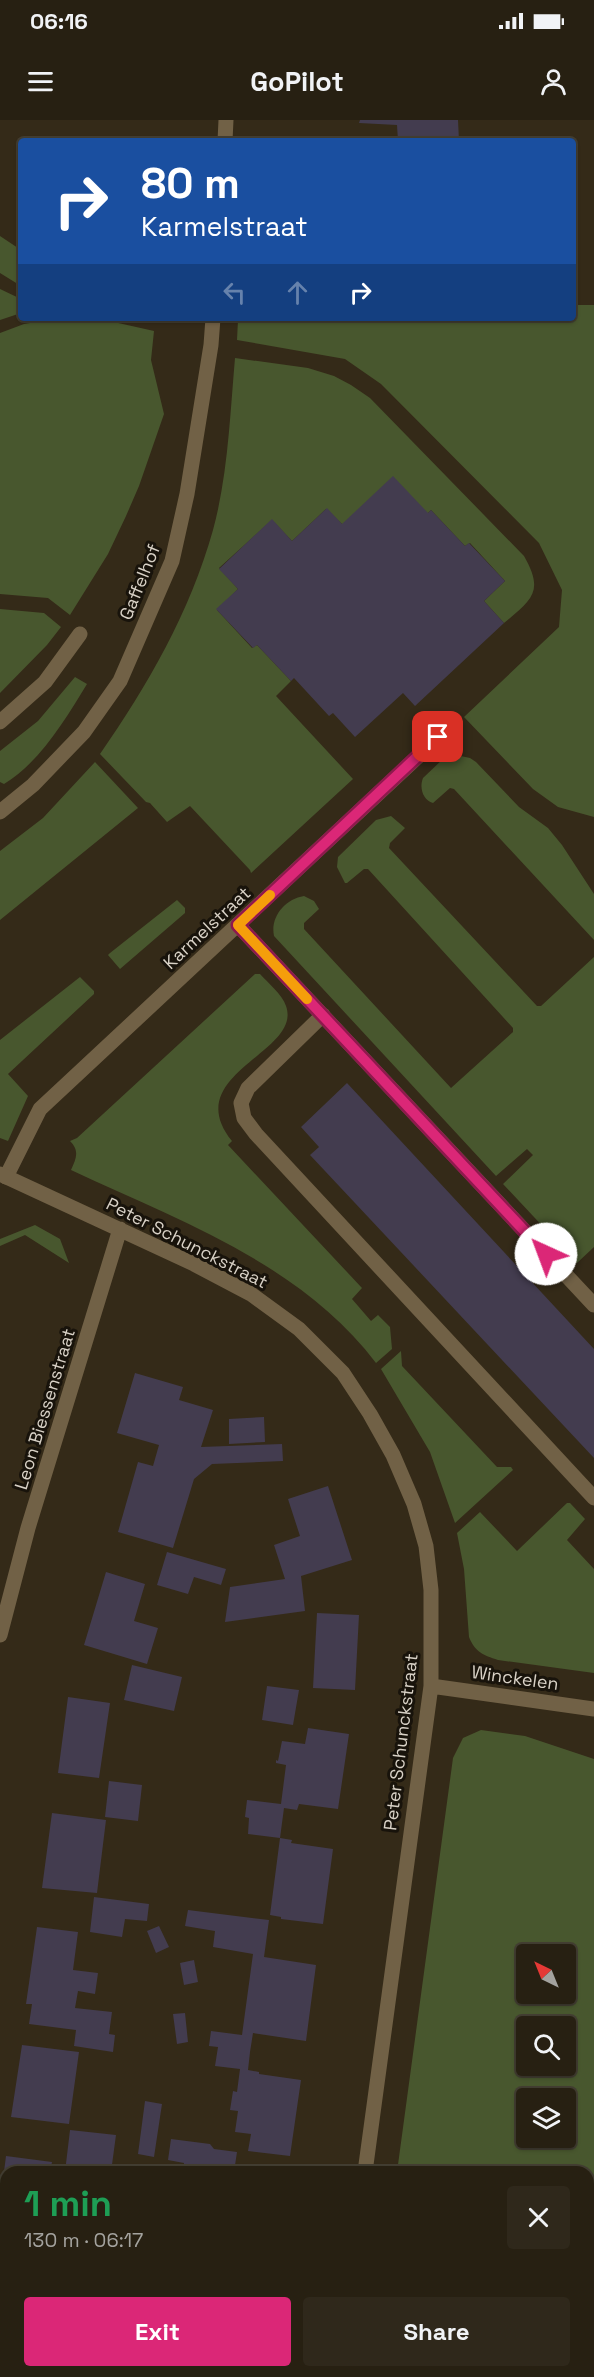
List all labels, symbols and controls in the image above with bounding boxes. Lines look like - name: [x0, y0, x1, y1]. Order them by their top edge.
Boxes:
- text: 06:16: [30, 7, 88, 35]
- text: GoPilot: [250, 64, 344, 99]
- icon: menu: [24, 65, 57, 98]
- icon: person: [537, 65, 570, 98]
- text: 80 m: [141, 157, 240, 210]
- icon: right: [42, 162, 120, 240]
- text: Karmelstraat: [141, 209, 308, 244]
- icon: left: [218, 276, 251, 309]
- icon: ahead: [281, 276, 314, 309]
- icon: right: [344, 276, 377, 309]
- street label: Gaffelhof: [114, 540, 165, 623]
- pin: [412, 711, 463, 762]
- icon: arrive: [421, 720, 454, 753]
- street label: Karmelstraat: [158, 881, 255, 974]
- street label: Peter Schunckstraat: [103, 1192, 272, 1293]
- position arrow: [514, 1222, 578, 1286]
- street label: Leon Biessenstraat: [9, 1326, 80, 1492]
- street label: Peter Schunckstraat: [378, 1652, 423, 1832]
- street label: Winckelen: [470, 1660, 560, 1695]
- north arrow: [516, 1944, 576, 2004]
- map controls: [516, 1944, 576, 2148]
- button: search: [516, 2016, 576, 2076]
- button: layers: [516, 2088, 576, 2148]
- text: 1 min: [24, 2181, 112, 2227]
- button: close: [507, 2186, 570, 2249]
- text: 130 m · 06:17: [24, 2227, 143, 2253]
- button: Exit: [24, 2297, 291, 2366]
- button: Share: [303, 2297, 570, 2366]

